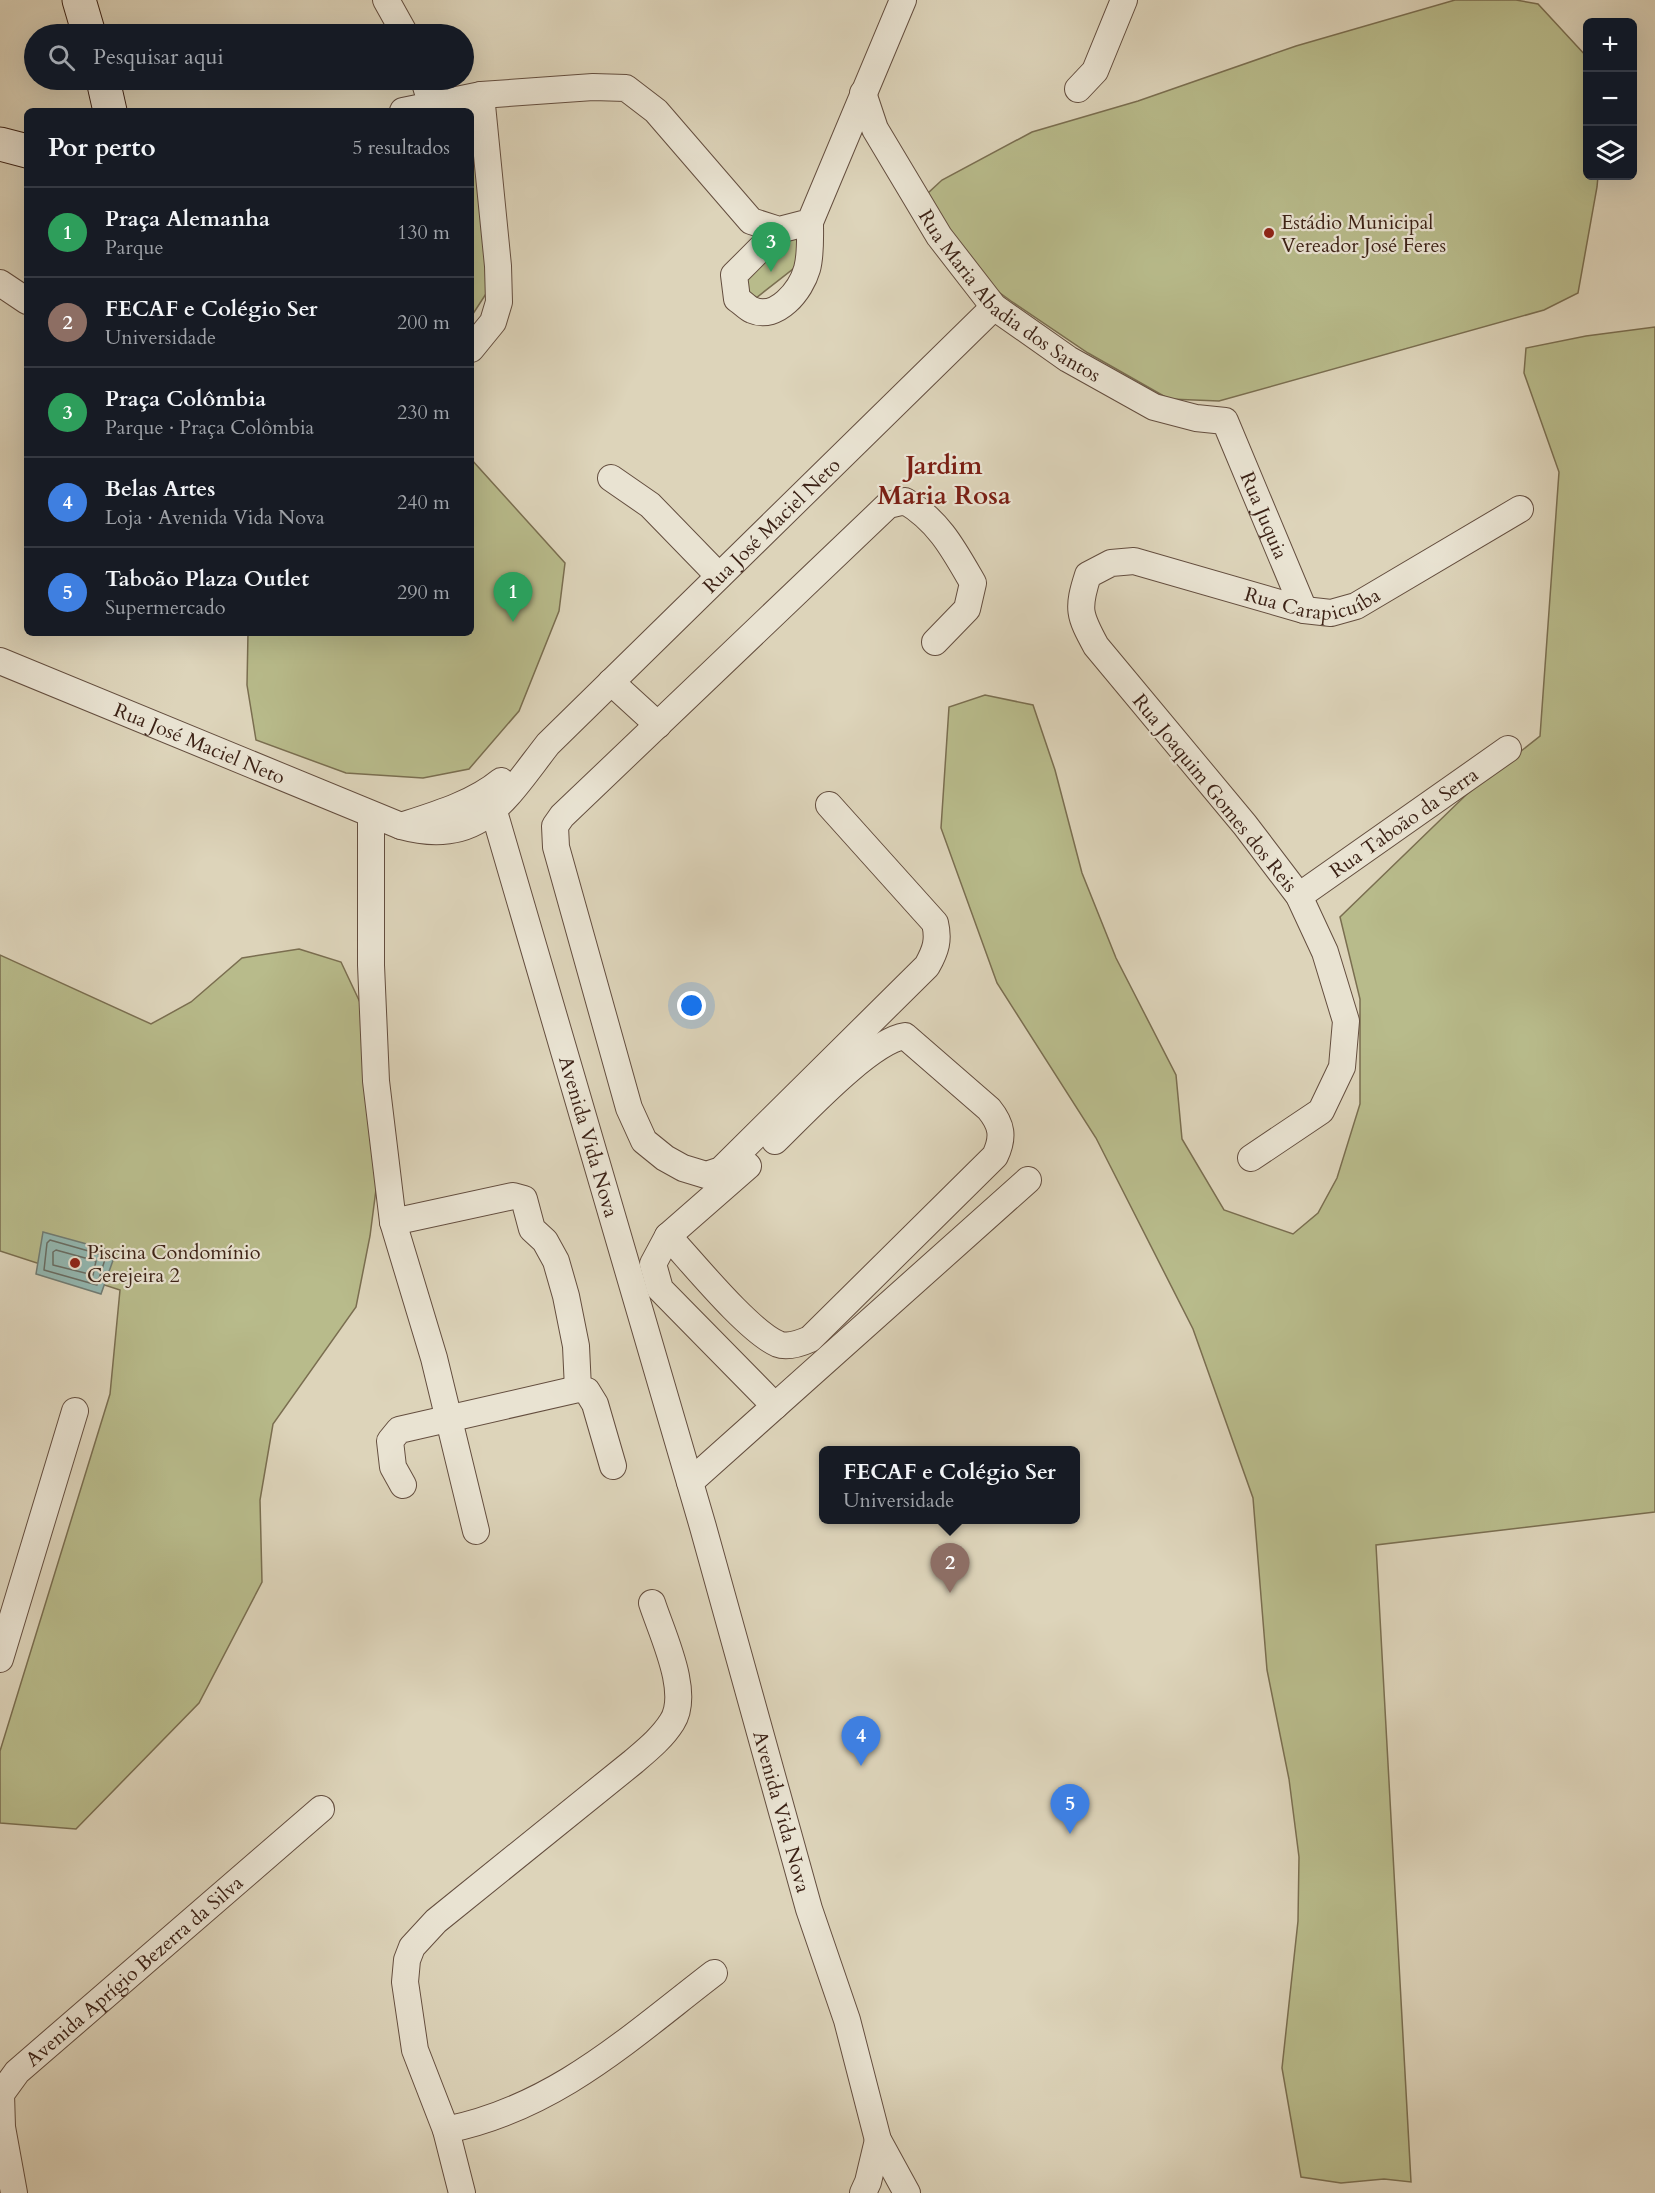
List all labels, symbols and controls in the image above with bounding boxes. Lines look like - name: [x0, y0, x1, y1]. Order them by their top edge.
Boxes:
- map controls: [1583, 18, 1637, 180]
- button: +: [1583, 18, 1637, 72]
- search box: [24, 24, 474, 90]
- icon: search: [45, 41, 78, 74]
- text: Pesquisar aqui: [93, 42, 224, 72]
- button: −: [1583, 72, 1637, 126]
- button: layers: [1583, 126, 1637, 180]
- text: Por perto: [48, 130, 156, 165]
- text: 5 resultados: [352, 134, 450, 161]
- text: Praça Alemanha: [105, 204, 270, 234]
- street label: Rua Maria Abadia dos Santos: [913, 204, 1106, 388]
- place label: Estádio Municipal Vereador José Feres: [1281, 209, 1446, 259]
- text: 1: [62, 219, 73, 246]
- text: 130 m: [397, 219, 450, 246]
- pin: 3: [752, 222, 790, 272]
- marker: Estádio Municipal Vereador José Feres: [1262, 226, 1276, 240]
- text: Parque: [105, 234, 164, 261]
- text: FECAF e Colégio Ser: [105, 294, 318, 324]
- text: 2: [62, 309, 73, 336]
- text: 200 m: [397, 309, 450, 336]
- text: Universidade: [105, 324, 216, 351]
- text: Praça Colômbia: [105, 384, 266, 414]
- text: 3: [62, 399, 73, 426]
- text: 230 m: [397, 399, 450, 426]
- text: Parque · Praça Colômbia: [105, 414, 314, 441]
- district label: Jardim Maria Rosa: [877, 448, 1011, 513]
- street label: Rua José Maciel Neto: [697, 451, 846, 599]
- street label: Rua Juquia: [1234, 467, 1295, 563]
- text: Belas Artes: [105, 474, 215, 504]
- text: 4: [62, 489, 73, 516]
- text: 240 m: [397, 489, 450, 516]
- text: Loja · Avenida Vida Nova: [105, 504, 325, 531]
- text: Taboão Plaza Outlet: [105, 564, 309, 594]
- pin: 1: [494, 572, 532, 622]
- text: 5: [62, 579, 73, 606]
- text: 290 m: [397, 579, 450, 606]
- street label: Rua Carapicuíba: [1241, 580, 1385, 627]
- text: Supermercado: [105, 594, 226, 621]
- street label: Rua Joaquim Gomes dos Reis: [1126, 688, 1304, 898]
- street label: Rua José Maciel Neto: [110, 696, 290, 791]
- street label: Rua Taboão da Serra: [1324, 761, 1484, 884]
- your location: [677, 991, 706, 1020]
- street label: Avenida Vida Nova: [553, 1053, 625, 1221]
- place label: Piscina Condomínio Cerejeira 2: [87, 1239, 261, 1289]
- marker: Piscina Condomínio Cerejeira 2: [68, 1256, 82, 1270]
- popup: [819, 1446, 1080, 1524]
- text: FECAF e Colégio Ser: [843, 1457, 1056, 1487]
- text: Universidade: [843, 1487, 954, 1514]
- pin: 2: [930, 1544, 970, 1593]
- pin: 4: [842, 1716, 880, 1766]
- street label: Avenida Vida Nova: [747, 1728, 817, 1896]
- pin: 5: [1050, 1784, 1090, 1834]
- street label: Avenida Aprígio Bezerra da Silva: [19, 1869, 249, 2072]

